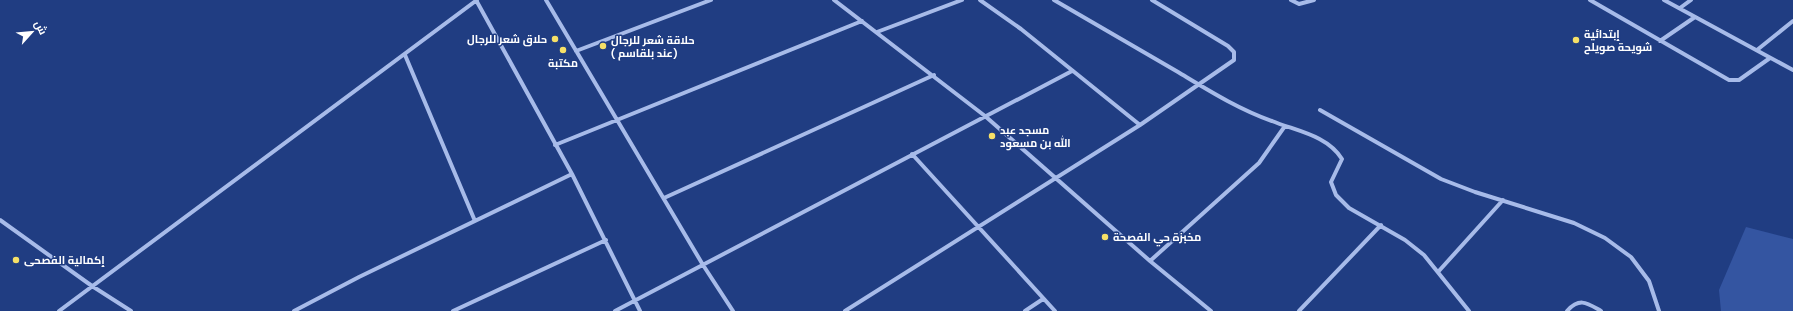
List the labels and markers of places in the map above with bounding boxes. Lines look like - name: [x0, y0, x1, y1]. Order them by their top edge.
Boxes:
- place label: إبتدائية شويحة صويلح: [1584, 27, 1652, 55]
- place label: حلاق شعر للرجال: [467, 32, 547, 47]
- place label: حلاقة شعر للرجال ( عند بلقاسم): [611, 33, 695, 61]
- marker: حلاق شعر للرجال: [550, 34, 560, 44]
- marker: إبتدائية شويحة صويلح: [1571, 35, 1581, 45]
- marker: حلاقة شعر للرجال ( عند بلقاسم): [598, 41, 608, 51]
- marker: مكتبة: [558, 45, 568, 55]
- place label: مكتبة: [548, 56, 578, 70]
- place label: مسجد عبد الله بن مسعود: [1000, 123, 1071, 151]
- marker: مسجد عبد الله بن مسعود: [987, 131, 997, 141]
- place label: مخبزة حي الفصحة: [1113, 230, 1201, 247]
- marker: مخبزة حي الفصحة: [1100, 232, 1110, 242]
- place label: إكمالية الفصحى: [24, 253, 105, 267]
- marker: إكمالية الفصحى: [11, 255, 21, 265]

